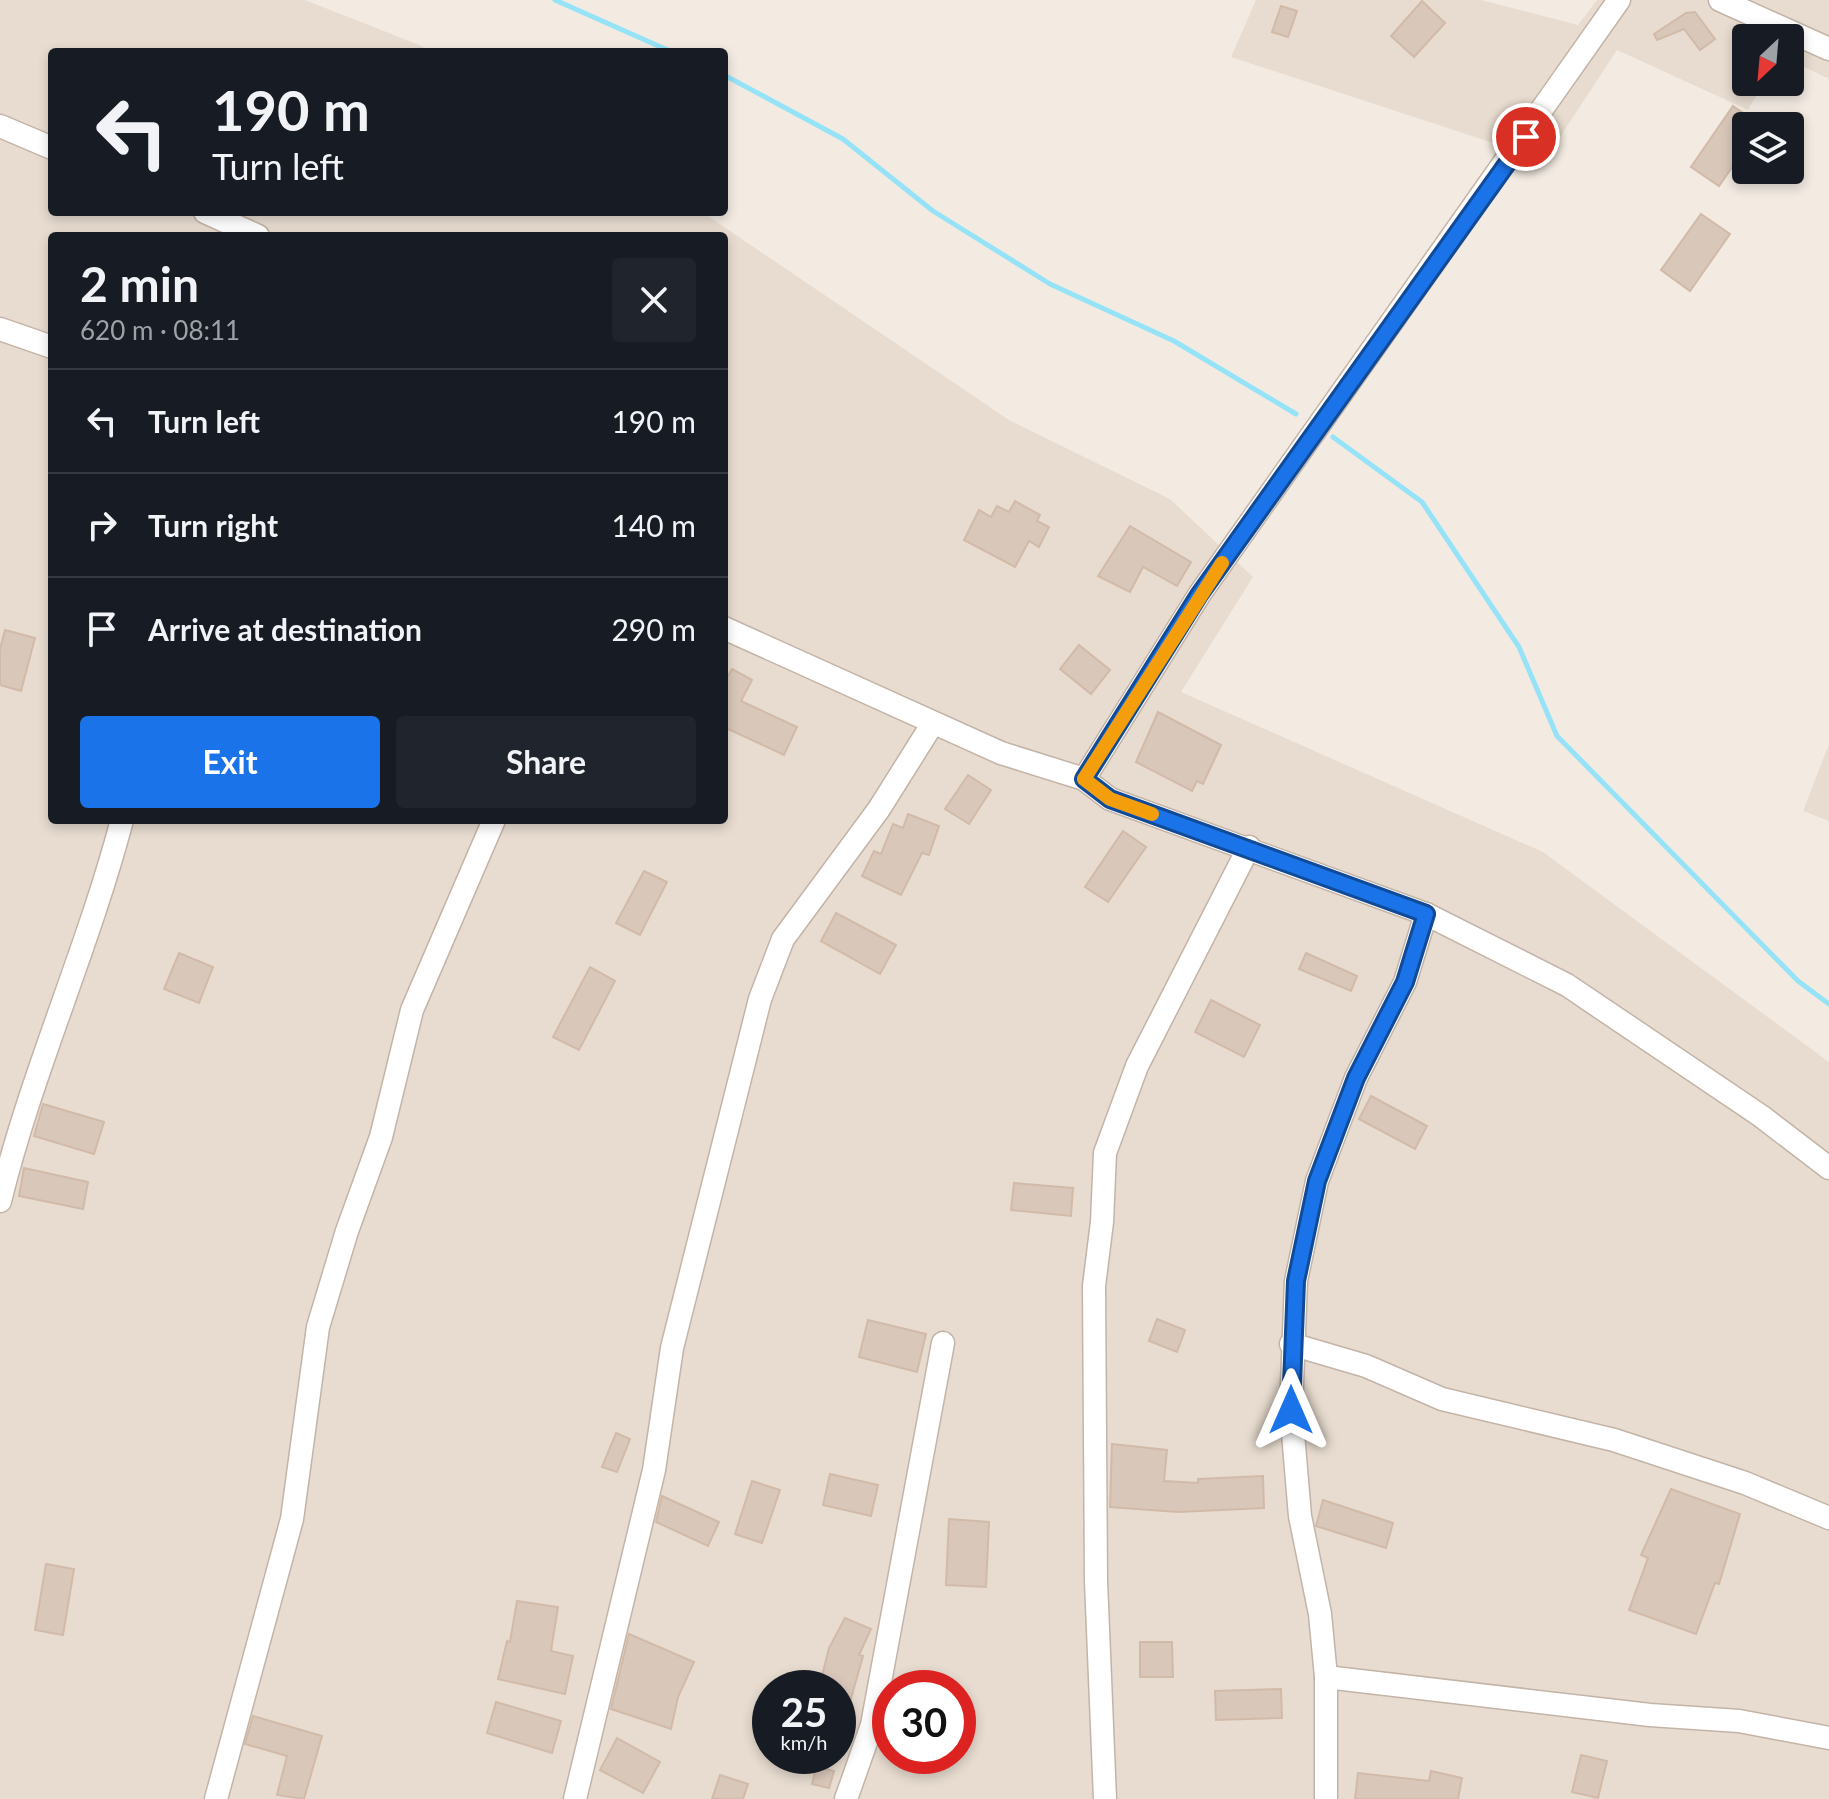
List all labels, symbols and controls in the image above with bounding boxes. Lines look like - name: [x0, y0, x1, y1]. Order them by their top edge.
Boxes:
- north arrow: [1732, 24, 1804, 96]
- map controls: [1732, 24, 1804, 184]
- text: 190 m: [212, 76, 370, 143]
- icon: left: [80, 80, 184, 184]
- pin: [1492, 103, 1560, 171]
- button: layers: [1732, 112, 1804, 184]
- icon: arrive: [1504, 115, 1548, 159]
- text: Turn left: [212, 144, 344, 188]
- text: 2 min: [80, 255, 199, 312]
- button: close: [612, 258, 696, 342]
- text: 620 m · 08:11: [80, 314, 240, 346]
- icon: left: [80, 399, 124, 443]
- text: Turn left: [148, 403, 260, 439]
- text: 190 m: [611, 403, 696, 439]
- icon: right: [80, 503, 124, 547]
- text: Turn right: [148, 507, 278, 543]
- text: 140 m: [611, 507, 696, 543]
- icon: arrive: [80, 607, 124, 651]
- text: Arrive at destination: [148, 611, 422, 647]
- text: 290 m: [611, 611, 696, 647]
- button: Exit: [80, 716, 380, 808]
- button: Share: [396, 716, 696, 808]
- position arrow: [1249, 1368, 1333, 1452]
- speed limit sign: 30: [872, 1670, 976, 1774]
- text: 25: [781, 1688, 827, 1736]
- text: km/h: [781, 1730, 827, 1754]

